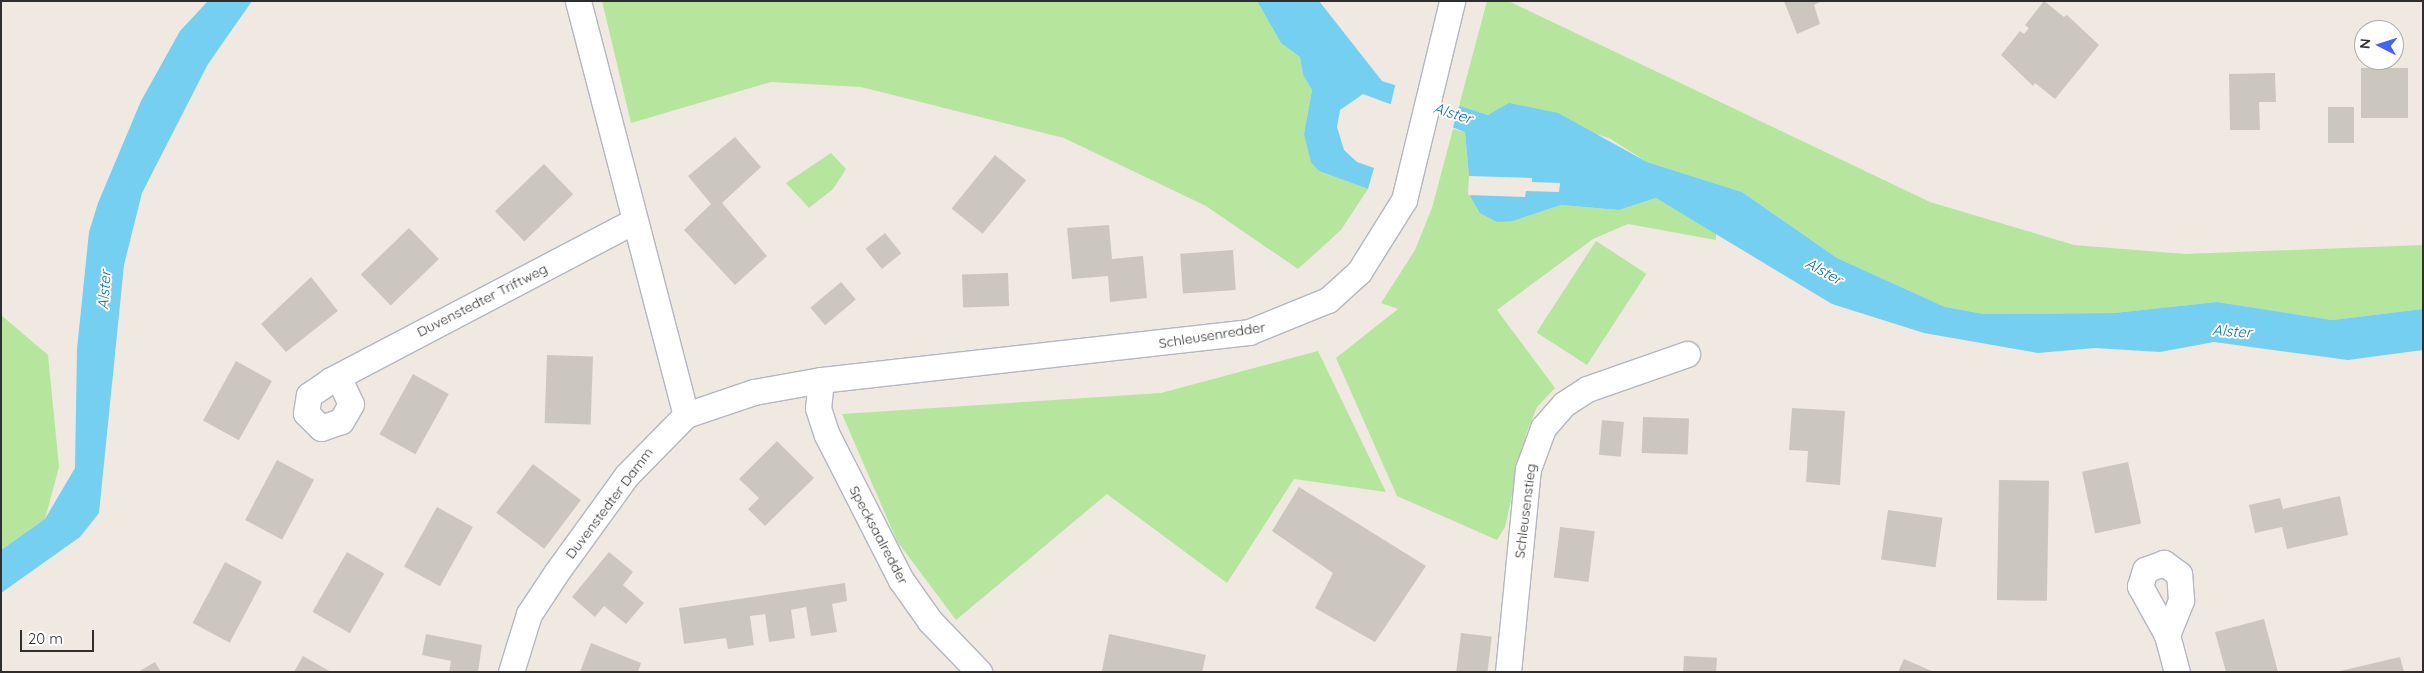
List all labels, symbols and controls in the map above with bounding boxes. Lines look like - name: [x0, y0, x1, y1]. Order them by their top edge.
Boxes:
- north arrow: [2354, 20, 2404, 70]
- text: N: [2356, 38, 2374, 50]
- water label: Alster: [1432, 99, 1474, 127]
- water label: Alster: [1802, 254, 1846, 288]
- street label: Duvenstedter Triftweg: [414, 260, 550, 340]
- water label: Alster: [94, 270, 114, 310]
- street label: Schleusenredder: [1157, 318, 1267, 352]
- water label: Alster: [2212, 321, 2252, 341]
- street label: Duvenstedter Damm: [562, 444, 656, 562]
- street label: Schleusenstieg: [1511, 463, 1539, 559]
- street label: Specksaalredder: [846, 483, 912, 587]
- scale bar: [22, 620, 96, 652]
- text: 20 m: [28, 629, 63, 648]

